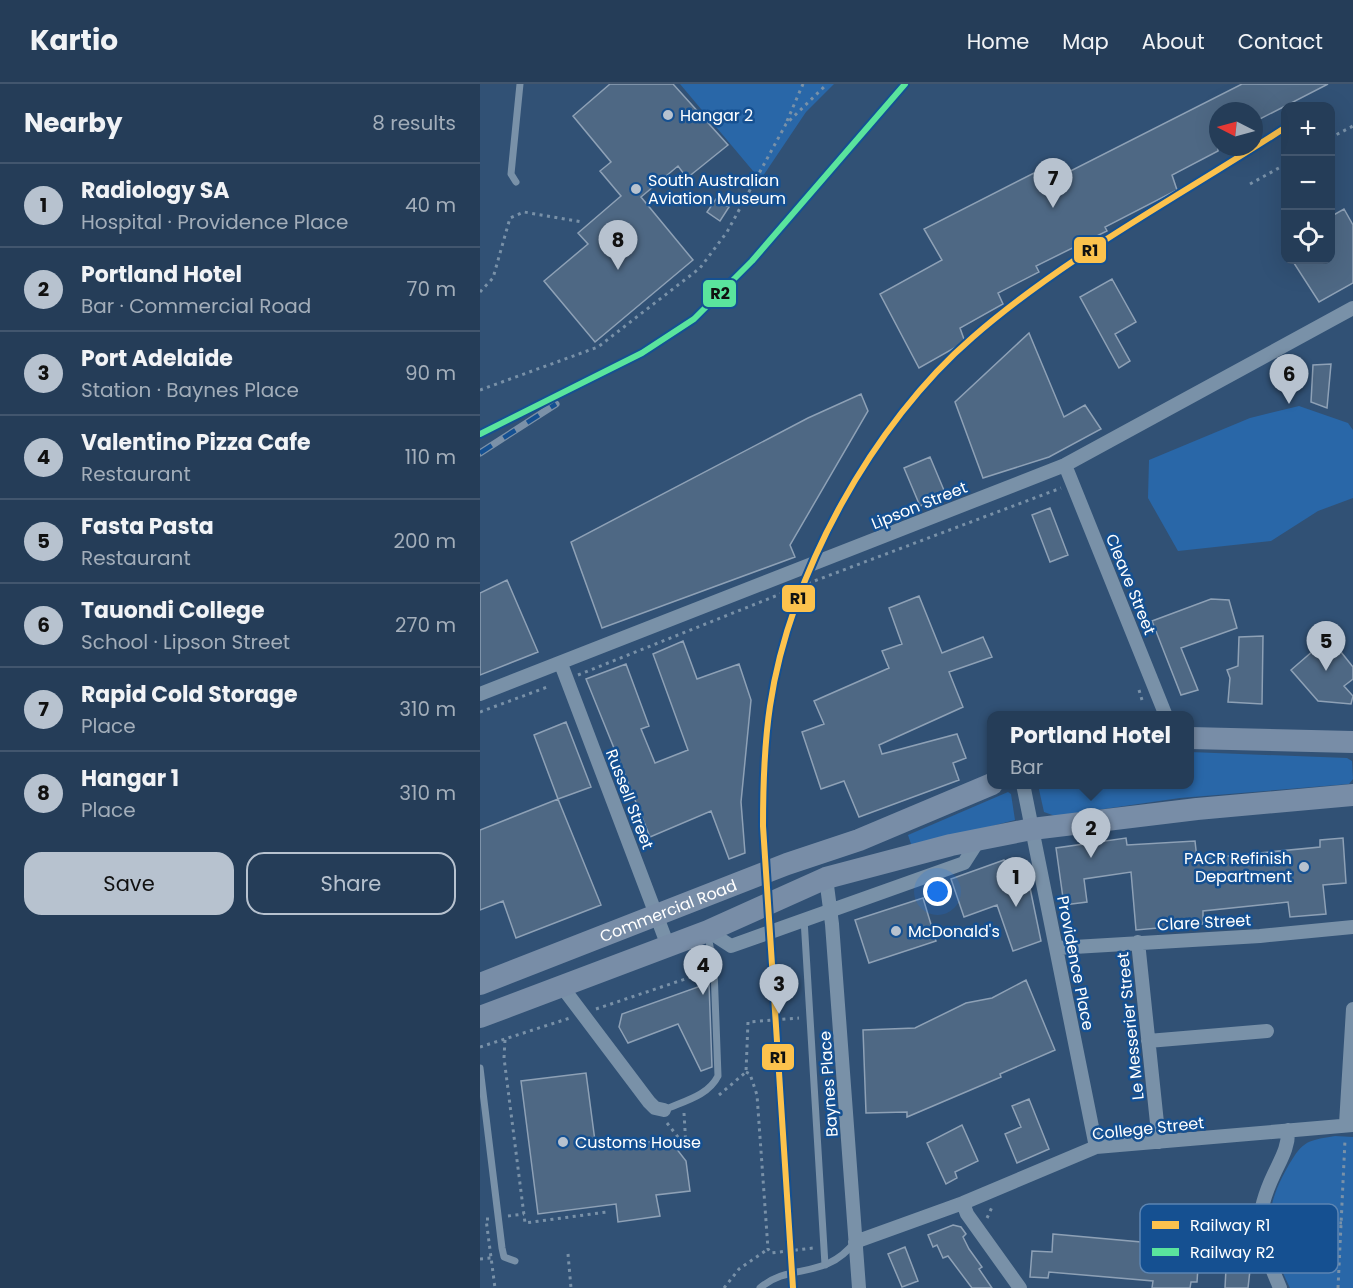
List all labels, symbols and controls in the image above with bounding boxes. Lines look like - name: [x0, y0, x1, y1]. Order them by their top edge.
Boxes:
- text: Kartio: [30, 21, 118, 60]
- text: Home: [967, 27, 1029, 56]
- text: Map: [1062, 27, 1109, 56]
- text: About: [1142, 27, 1205, 56]
- text: Contact: [1238, 27, 1323, 56]
- north arrow: [1209, 102, 1263, 156]
- map controls: [1281, 102, 1335, 264]
- button: +: [1281, 102, 1335, 156]
- place label: Hangar 2: [680, 104, 753, 127]
- text: Nearby: [24, 105, 122, 141]
- marker: Hangar 2: [661, 108, 675, 122]
- text: 8 results: [372, 109, 456, 137]
- button: −: [1281, 156, 1335, 210]
- pin: 7: [1034, 158, 1072, 208]
- place label: South Australian Aviation Museum: [648, 169, 786, 210]
- text: Radiology SA: [81, 175, 229, 206]
- marker: South Australian Aviation Museum: [629, 182, 643, 196]
- text: 1: [40, 191, 47, 219]
- text: 40 m: [405, 191, 456, 219]
- text: Hospital · Providence Place: [81, 208, 348, 236]
- button: locate: [1281, 210, 1335, 264]
- pin: 8: [598, 220, 638, 270]
- line badge: R1: [1073, 236, 1107, 264]
- text: R1: [1082, 239, 1098, 262]
- text: Portland Hotel: [81, 259, 242, 290]
- text: 2: [38, 275, 49, 303]
- text: 70 m: [407, 275, 456, 303]
- line badge: R2: [702, 279, 737, 308]
- text: R2: [710, 282, 730, 305]
- text: Bar · Commercial Road: [81, 292, 311, 320]
- text: Port Adelaide: [81, 343, 233, 374]
- pin: 6: [1270, 354, 1308, 404]
- text: 3: [37, 359, 50, 387]
- text: 90 m: [405, 359, 456, 387]
- text: Station · Baynes Place: [81, 376, 299, 404]
- text: Valentino Pizza Cafe: [81, 427, 311, 458]
- text: 4: [37, 443, 50, 471]
- text: 110 m: [405, 443, 456, 471]
- text: Restaurant: [81, 460, 191, 488]
- street label: Lipson Street: [868, 476, 971, 535]
- text: Fasta Pasta: [81, 511, 214, 542]
- text: 5: [37, 527, 50, 555]
- text: 200 m: [393, 527, 456, 555]
- street label: Cleave Street: [1100, 530, 1161, 638]
- text: Restaurant: [81, 544, 191, 572]
- line badge: R1: [781, 584, 816, 613]
- text: R1: [790, 587, 806, 610]
- text: Tauondi College: [81, 595, 265, 626]
- text: 6: [37, 611, 50, 639]
- text: 270 m: [395, 611, 456, 639]
- pin: 5: [1306, 622, 1346, 671]
- text: School · Lipson Street: [81, 628, 290, 656]
- text: Rapid Cold Storage: [81, 679, 298, 710]
- text: 7: [38, 695, 49, 723]
- text: 310 m: [399, 695, 456, 723]
- popup: [987, 711, 1194, 789]
- text: Place: [81, 712, 136, 740]
- text: Portland Hotel: [1010, 720, 1171, 751]
- street label: Russell Street: [600, 746, 659, 853]
- text: Bar: [1010, 753, 1043, 781]
- text: Hangar 1: [81, 763, 179, 794]
- text: 8: [37, 779, 50, 807]
- text: 310 m: [399, 779, 456, 807]
- text: Place: [81, 796, 136, 824]
- pin: 2: [1072, 808, 1110, 858]
- place label: PACR Refinish Department: [1184, 847, 1292, 888]
- button: Save: [24, 852, 234, 915]
- button: Share: [246, 852, 456, 915]
- pin: 1: [996, 858, 1036, 907]
- marker: PACR Refinish Department: [1297, 860, 1311, 874]
- street label: Commercial Road: [596, 874, 740, 948]
- your location: [923, 877, 952, 906]
- street label: Providence Place: [1051, 894, 1100, 1033]
- street label: Clare Street: [1156, 909, 1252, 936]
- place label: McDonald's: [908, 920, 1000, 943]
- marker: McDonald's: [889, 924, 903, 938]
- pin: 4: [684, 946, 722, 995]
- street label: Le Messerier Street: [1111, 951, 1150, 1101]
- pin: 3: [760, 964, 798, 1014]
- street label: Baynes Place: [813, 1030, 844, 1138]
- line badge: R1: [761, 1043, 795, 1071]
- text: R1: [770, 1046, 786, 1069]
- street label: College Street: [1091, 1111, 1205, 1146]
- place label: Customs House: [575, 1131, 701, 1154]
- marker: Customs House: [556, 1135, 570, 1149]
- legend: [1140, 1204, 1338, 1273]
- text: Railway R1: [1190, 1214, 1270, 1237]
- text: Railway R2: [1190, 1241, 1275, 1264]

